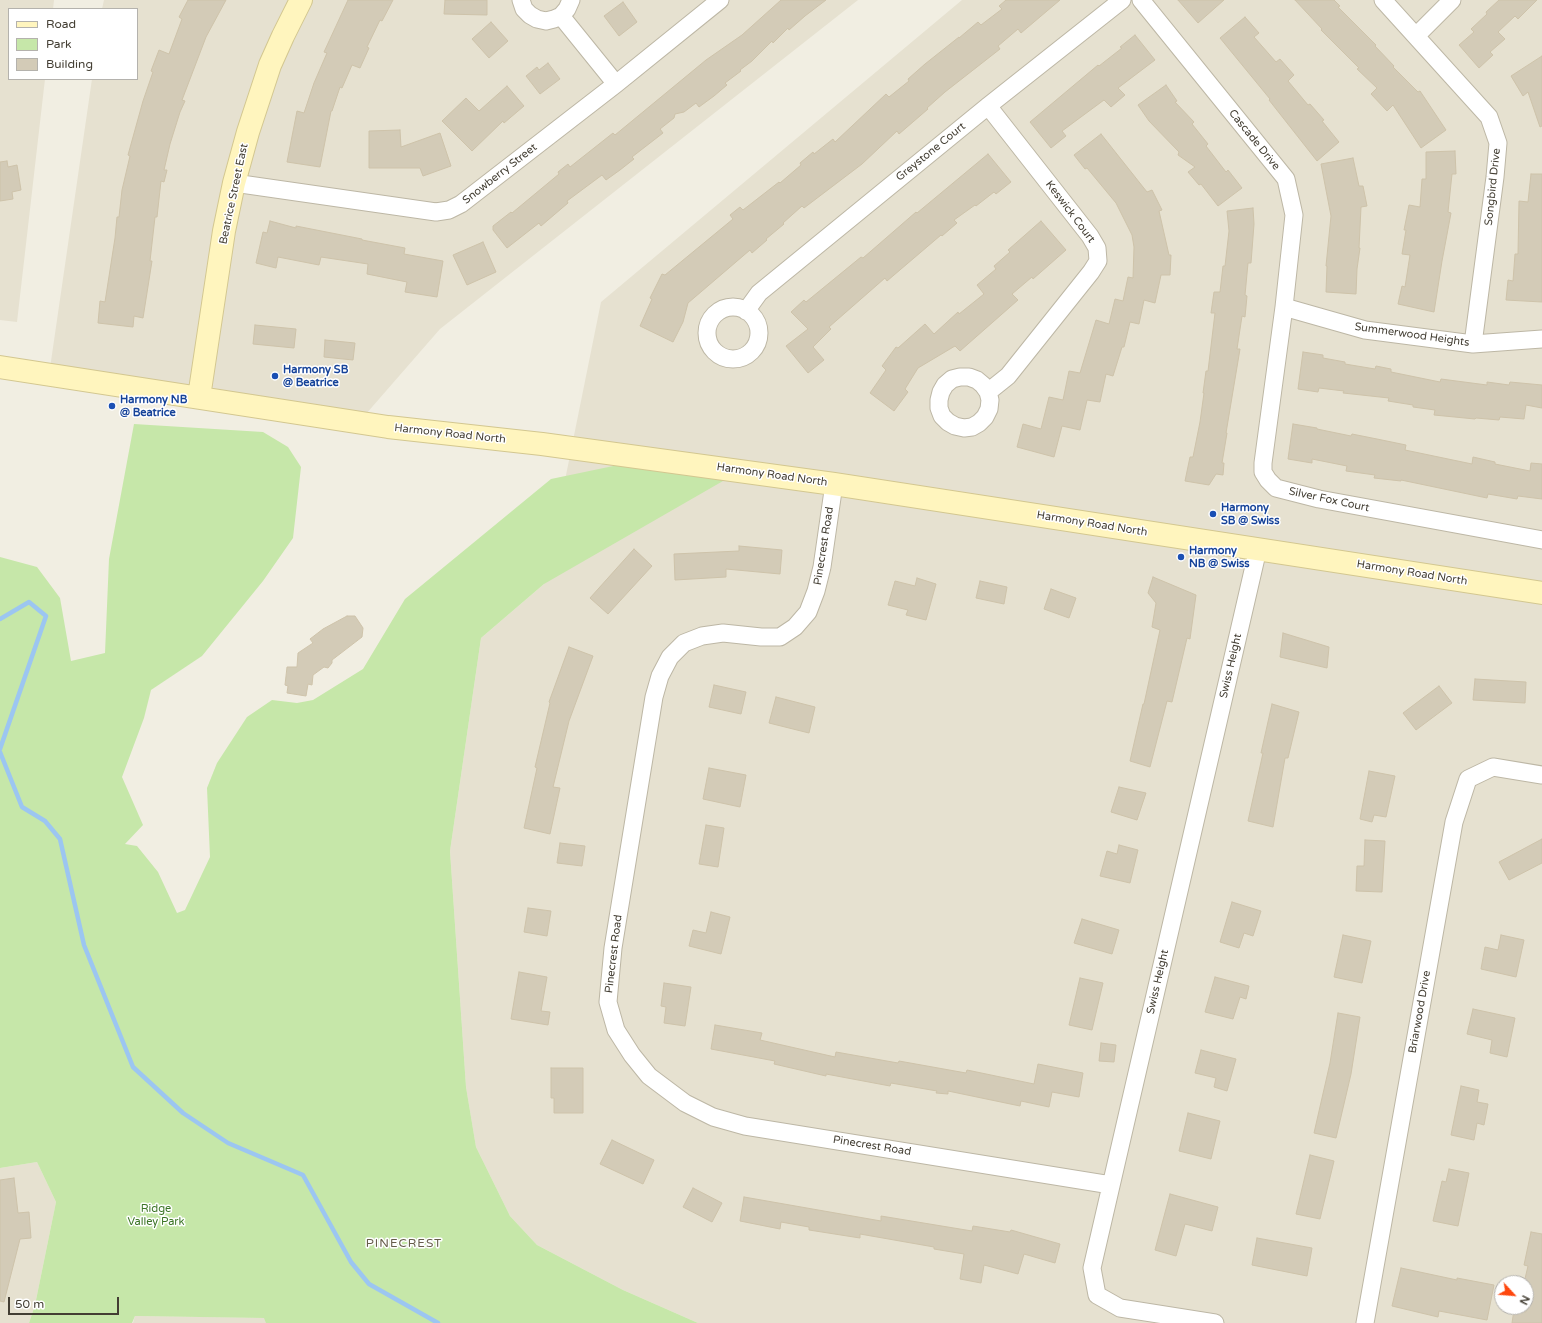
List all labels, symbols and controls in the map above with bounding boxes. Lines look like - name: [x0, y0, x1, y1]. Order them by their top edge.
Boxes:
- legend: [8, 8, 138, 80]
- text: Road: [46, 17, 76, 31]
- text: Park: [46, 37, 72, 51]
- text: Building: [46, 57, 93, 71]
- street label: Cascade Drive: [1226, 107, 1282, 173]
- street label: Greystone Court: [894, 120, 968, 184]
- street label: Snowberry Street: [460, 141, 540, 207]
- street label: Beatrice Street East: [217, 142, 251, 246]
- street label: Songbird Drive: [1482, 148, 1504, 226]
- street label: Keswick Court: [1042, 178, 1098, 246]
- street label: Summerwood Heights: [1354, 320, 1470, 350]
- place label: Harmony SB @ Beatrice: [283, 363, 348, 389]
- marker: Harmony SB @ Beatrice: [270, 371, 280, 381]
- place label: Harmony NB @ Beatrice: [120, 393, 187, 419]
- marker: Harmony NB @ Beatrice: [107, 401, 117, 411]
- street label: Harmony Road North: [394, 422, 506, 446]
- street label: Harmony Road North: [716, 461, 828, 489]
- street label: Silver Fox Court: [1287, 485, 1371, 515]
- place label: Harmony SB @ Swiss: [1221, 501, 1279, 527]
- street label: Pinecrest Road: [811, 506, 837, 586]
- street label: Harmony Road North: [1036, 509, 1148, 539]
- marker: Harmony SB @ Swiss: [1208, 509, 1218, 519]
- place label: Harmony NB @ Swiss: [1189, 544, 1249, 570]
- marker: Harmony NB @ Swiss: [1176, 552, 1186, 562]
- street label: Harmony Road North: [1356, 558, 1468, 588]
- street label: Swiss Height: [1217, 632, 1245, 700]
- street label: Pinecrest Road: [603, 914, 625, 994]
- street label: Swiss Height: [1144, 948, 1172, 1016]
- street label: Briarwood Drive: [1406, 970, 1434, 1054]
- street label: Pinecrest Road: [832, 1133, 912, 1159]
- park label: Ridge Valley Park: [127, 1202, 185, 1228]
- district label: PINECREST: [366, 1237, 442, 1251]
- north arrow: [1494, 1275, 1534, 1315]
- scale bar: [10, 1289, 121, 1315]
- text: N: [1517, 1293, 1532, 1307]
- text: 50 m: [15, 1297, 44, 1311]

